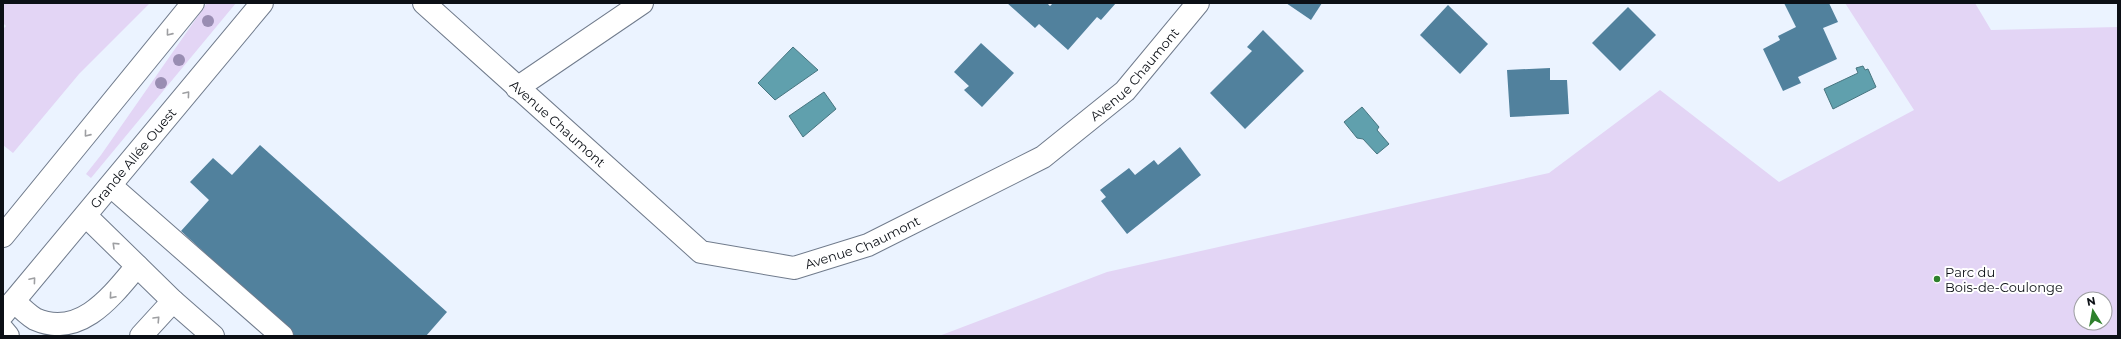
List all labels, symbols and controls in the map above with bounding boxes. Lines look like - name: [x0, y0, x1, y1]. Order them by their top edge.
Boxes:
- street label: Avenue Chaumont: [1087, 24, 1182, 124]
- one-way arrow: [166, 29, 173, 36]
- street label: Avenue Chaumont: [507, 76, 609, 170]
- one-way arrow: [183, 91, 190, 98]
- street label: Grande Allée Ouest: [86, 105, 179, 212]
- one-way arrow: [84, 130, 91, 137]
- street label: Avenue Chaumont: [803, 212, 923, 272]
- one-way arrow: [112, 242, 120, 250]
- place label: Parc du Bois-de-Coulonge: [1945, 264, 2063, 295]
- marker: Parc du Bois-de-Coulonge: [1932, 274, 1942, 284]
- one-way arrow: [28, 277, 35, 285]
- one-way arrow: [109, 291, 116, 298]
- north arrow: [2073, 291, 2113, 331]
- text: N: [2085, 293, 2097, 309]
- one-way arrow: [152, 316, 160, 324]

